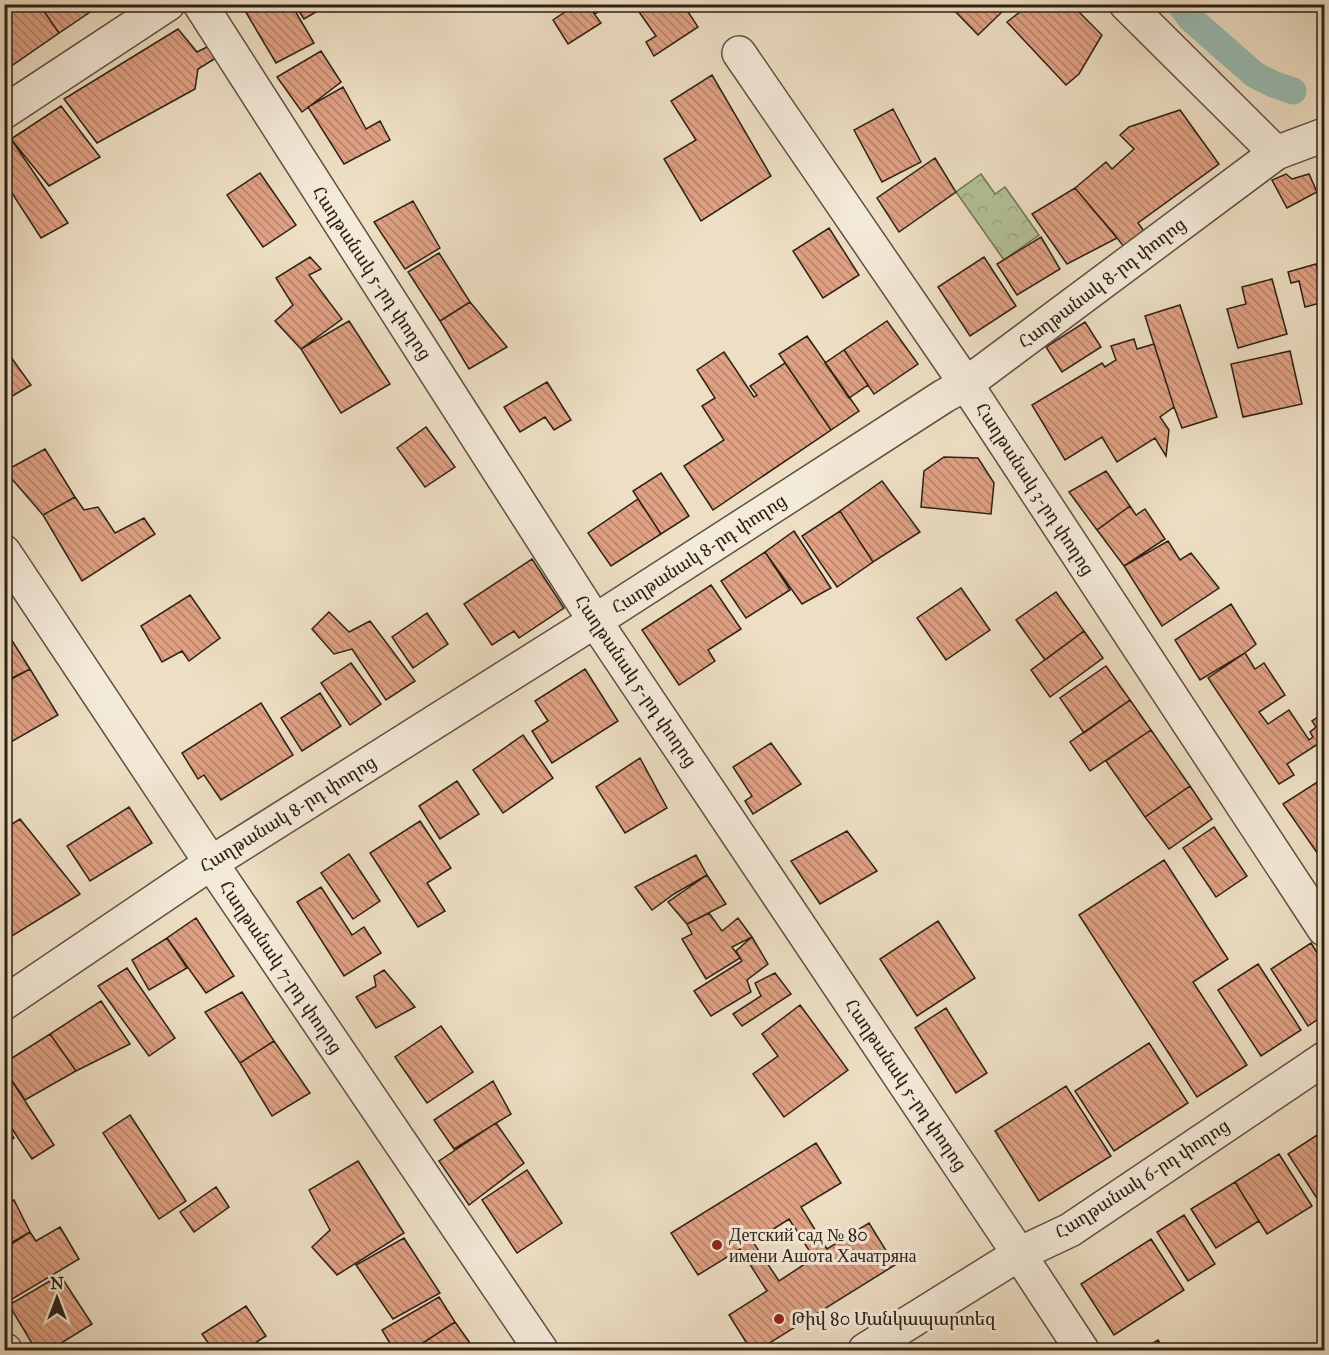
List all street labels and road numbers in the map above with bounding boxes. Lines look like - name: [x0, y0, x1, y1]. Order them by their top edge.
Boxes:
- street label: Հաղթանակ 5-րդ փողոց: [308, 182, 436, 364]
- street label: Հաղթանակ 8-րդ փողոց: [1014, 213, 1190, 353]
- street label: Հաղթանակ 3-րդ փողոց: [971, 398, 1099, 580]
- street label: Հաղթանակ 8-րդ փողոց: [607, 489, 791, 619]
- street label: Հաղթանակ 5-րդ փողոց: [570, 591, 702, 771]
- street label: Հաղթանակ 8-րդ փողոց: [196, 751, 380, 877]
- street label: Հաղթանակ 7-րդ փողոց: [215, 876, 347, 1058]
- street label: Հաղթանակ 5-րդ փողոց: [840, 995, 972, 1175]
- street label: Հաղթանակ 6-րդ փողոց: [1051, 1114, 1233, 1244]

